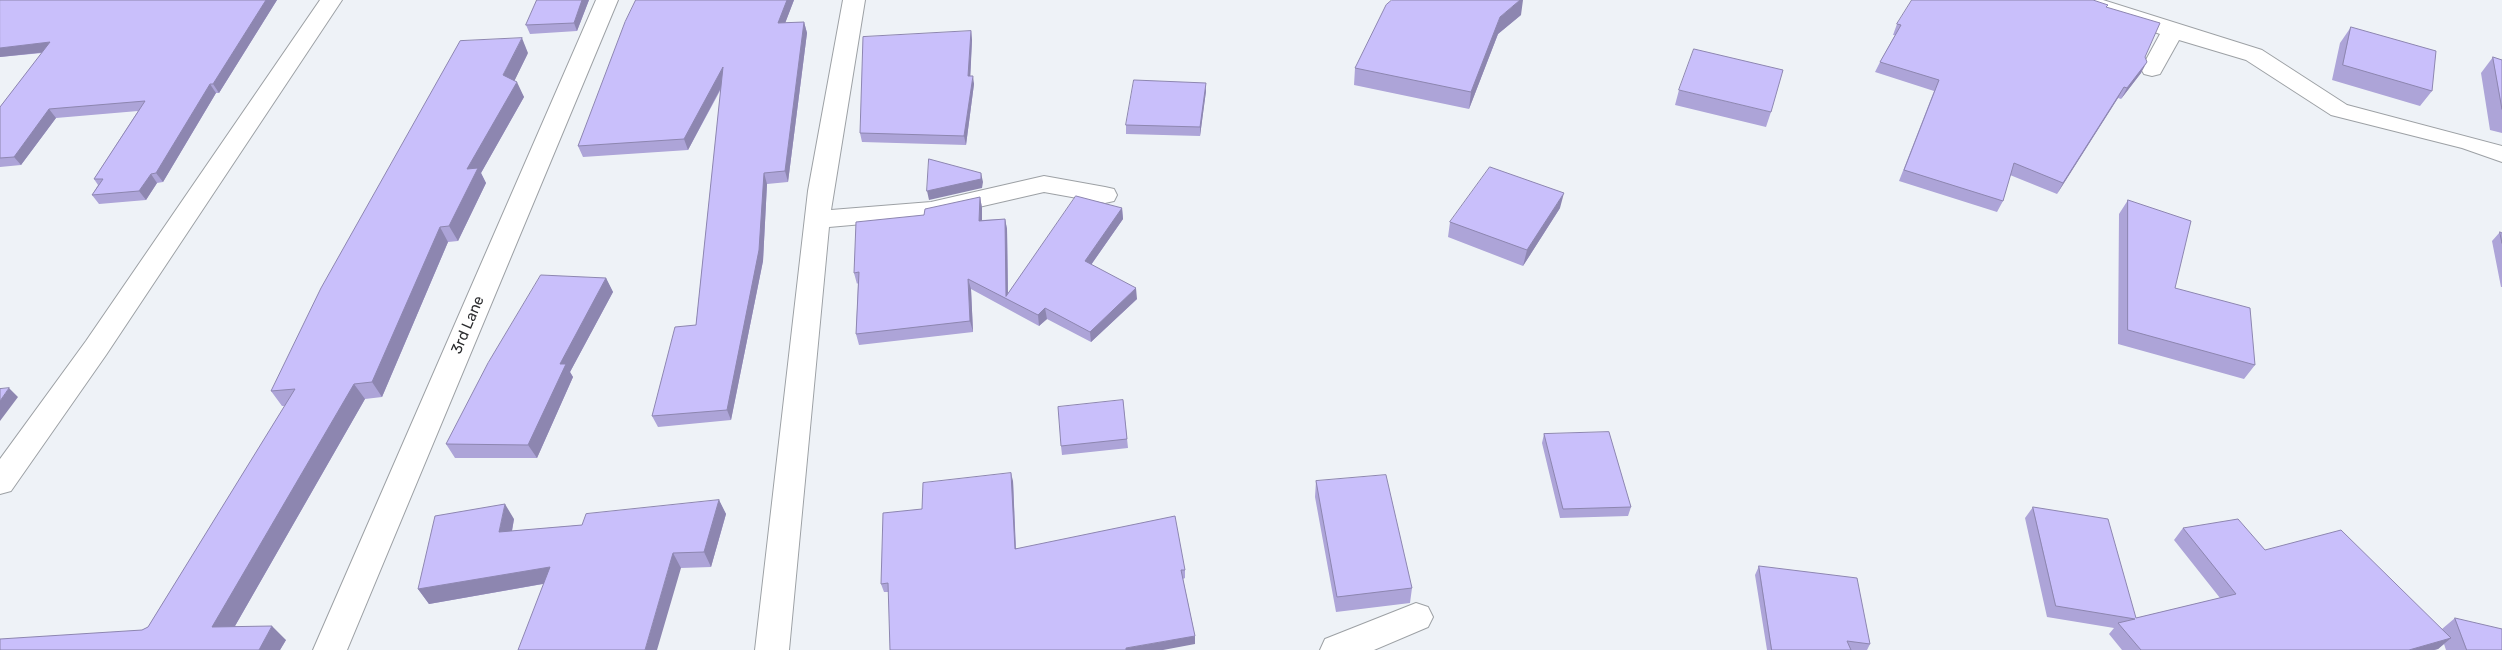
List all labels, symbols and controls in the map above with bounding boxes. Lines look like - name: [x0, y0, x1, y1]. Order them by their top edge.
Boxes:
- street label: 3rd Lane: [448, 293, 488, 357]

